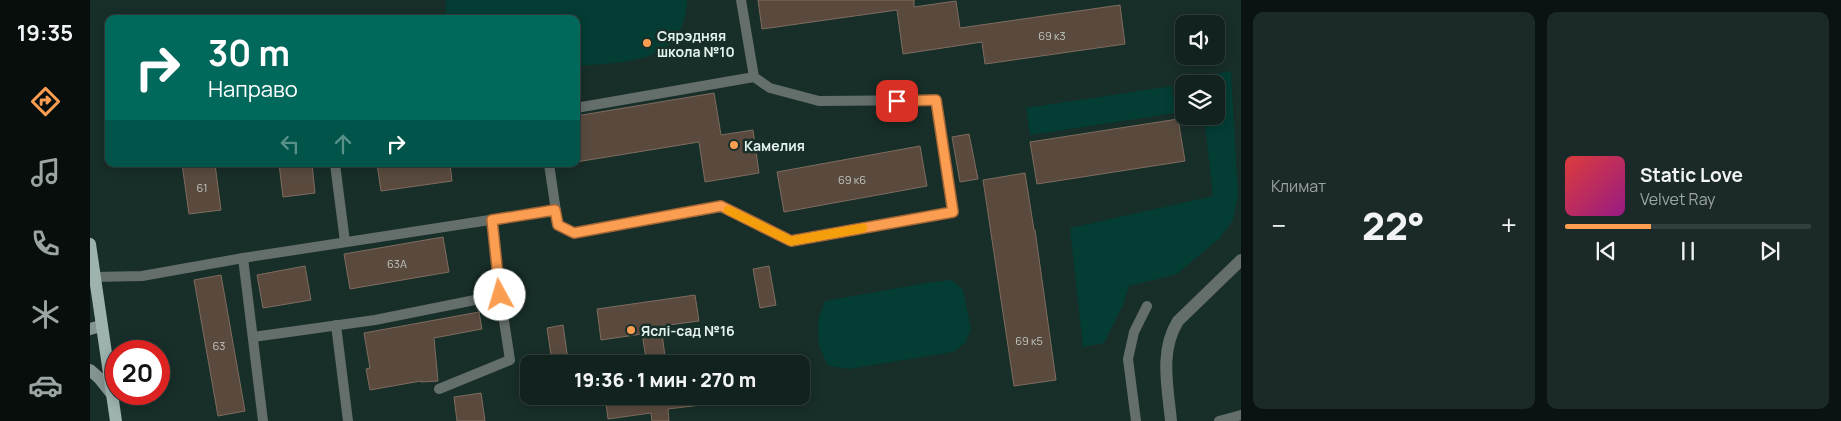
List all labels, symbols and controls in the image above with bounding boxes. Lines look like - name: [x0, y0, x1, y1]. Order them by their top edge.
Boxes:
- map controls: [1175, 15, 1225, 125]
- button: sound: [1175, 15, 1225, 65]
- text: 19:35: [17, 18, 73, 48]
- place label: Сярэдняя школа №10: [657, 26, 735, 61]
- house number: 69 к3: [1038, 28, 1066, 43]
- text: 30 m: [208, 29, 290, 77]
- icon: right: [125, 35, 190, 100]
- marker: Сярэдняя школа №10: [641, 37, 653, 49]
- text: Направо: [208, 74, 298, 104]
- button: layers: [1175, 75, 1225, 125]
- pin: [876, 80, 918, 122]
- icon: directions: [28, 84, 63, 119]
- icon: arrive: [883, 87, 911, 115]
- icon: left: [276, 130, 304, 158]
- icon: ahead: [329, 130, 357, 158]
- icon: right: [382, 130, 410, 158]
- place label: Камелия: [744, 136, 805, 155]
- marker: Камелия: [728, 139, 740, 151]
- icon: music: [28, 155, 63, 190]
- text: Static Love: [1640, 162, 1743, 188]
- house number: 69 к6: [838, 172, 866, 187]
- text: Климат: [1271, 175, 1326, 197]
- house number: 61: [197, 180, 207, 195]
- text: Velvet Ray: [1640, 188, 1716, 210]
- text: 22°: [1362, 199, 1425, 251]
- text: −: [1271, 206, 1286, 244]
- text: +: [1501, 206, 1517, 244]
- icon: phone: [28, 226, 63, 261]
- icon: previous: [1592, 237, 1620, 265]
- icon: pause: [1674, 237, 1702, 265]
- icon: next: [1756, 237, 1784, 265]
- house number: 63А: [387, 256, 407, 271]
- position arrow: [473, 268, 525, 320]
- icon: climate: [28, 297, 63, 332]
- place label: Яслі-сад №16: [641, 321, 735, 340]
- marker: Яслі-сад №16: [625, 324, 637, 336]
- house number: 69 к5: [1015, 333, 1043, 348]
- house number: 63: [213, 338, 225, 353]
- speed limit sign: 20: [105, 340, 170, 405]
- text: 19:36 · 1 мин · 270 m: [574, 367, 756, 393]
- icon: car: [28, 368, 63, 403]

